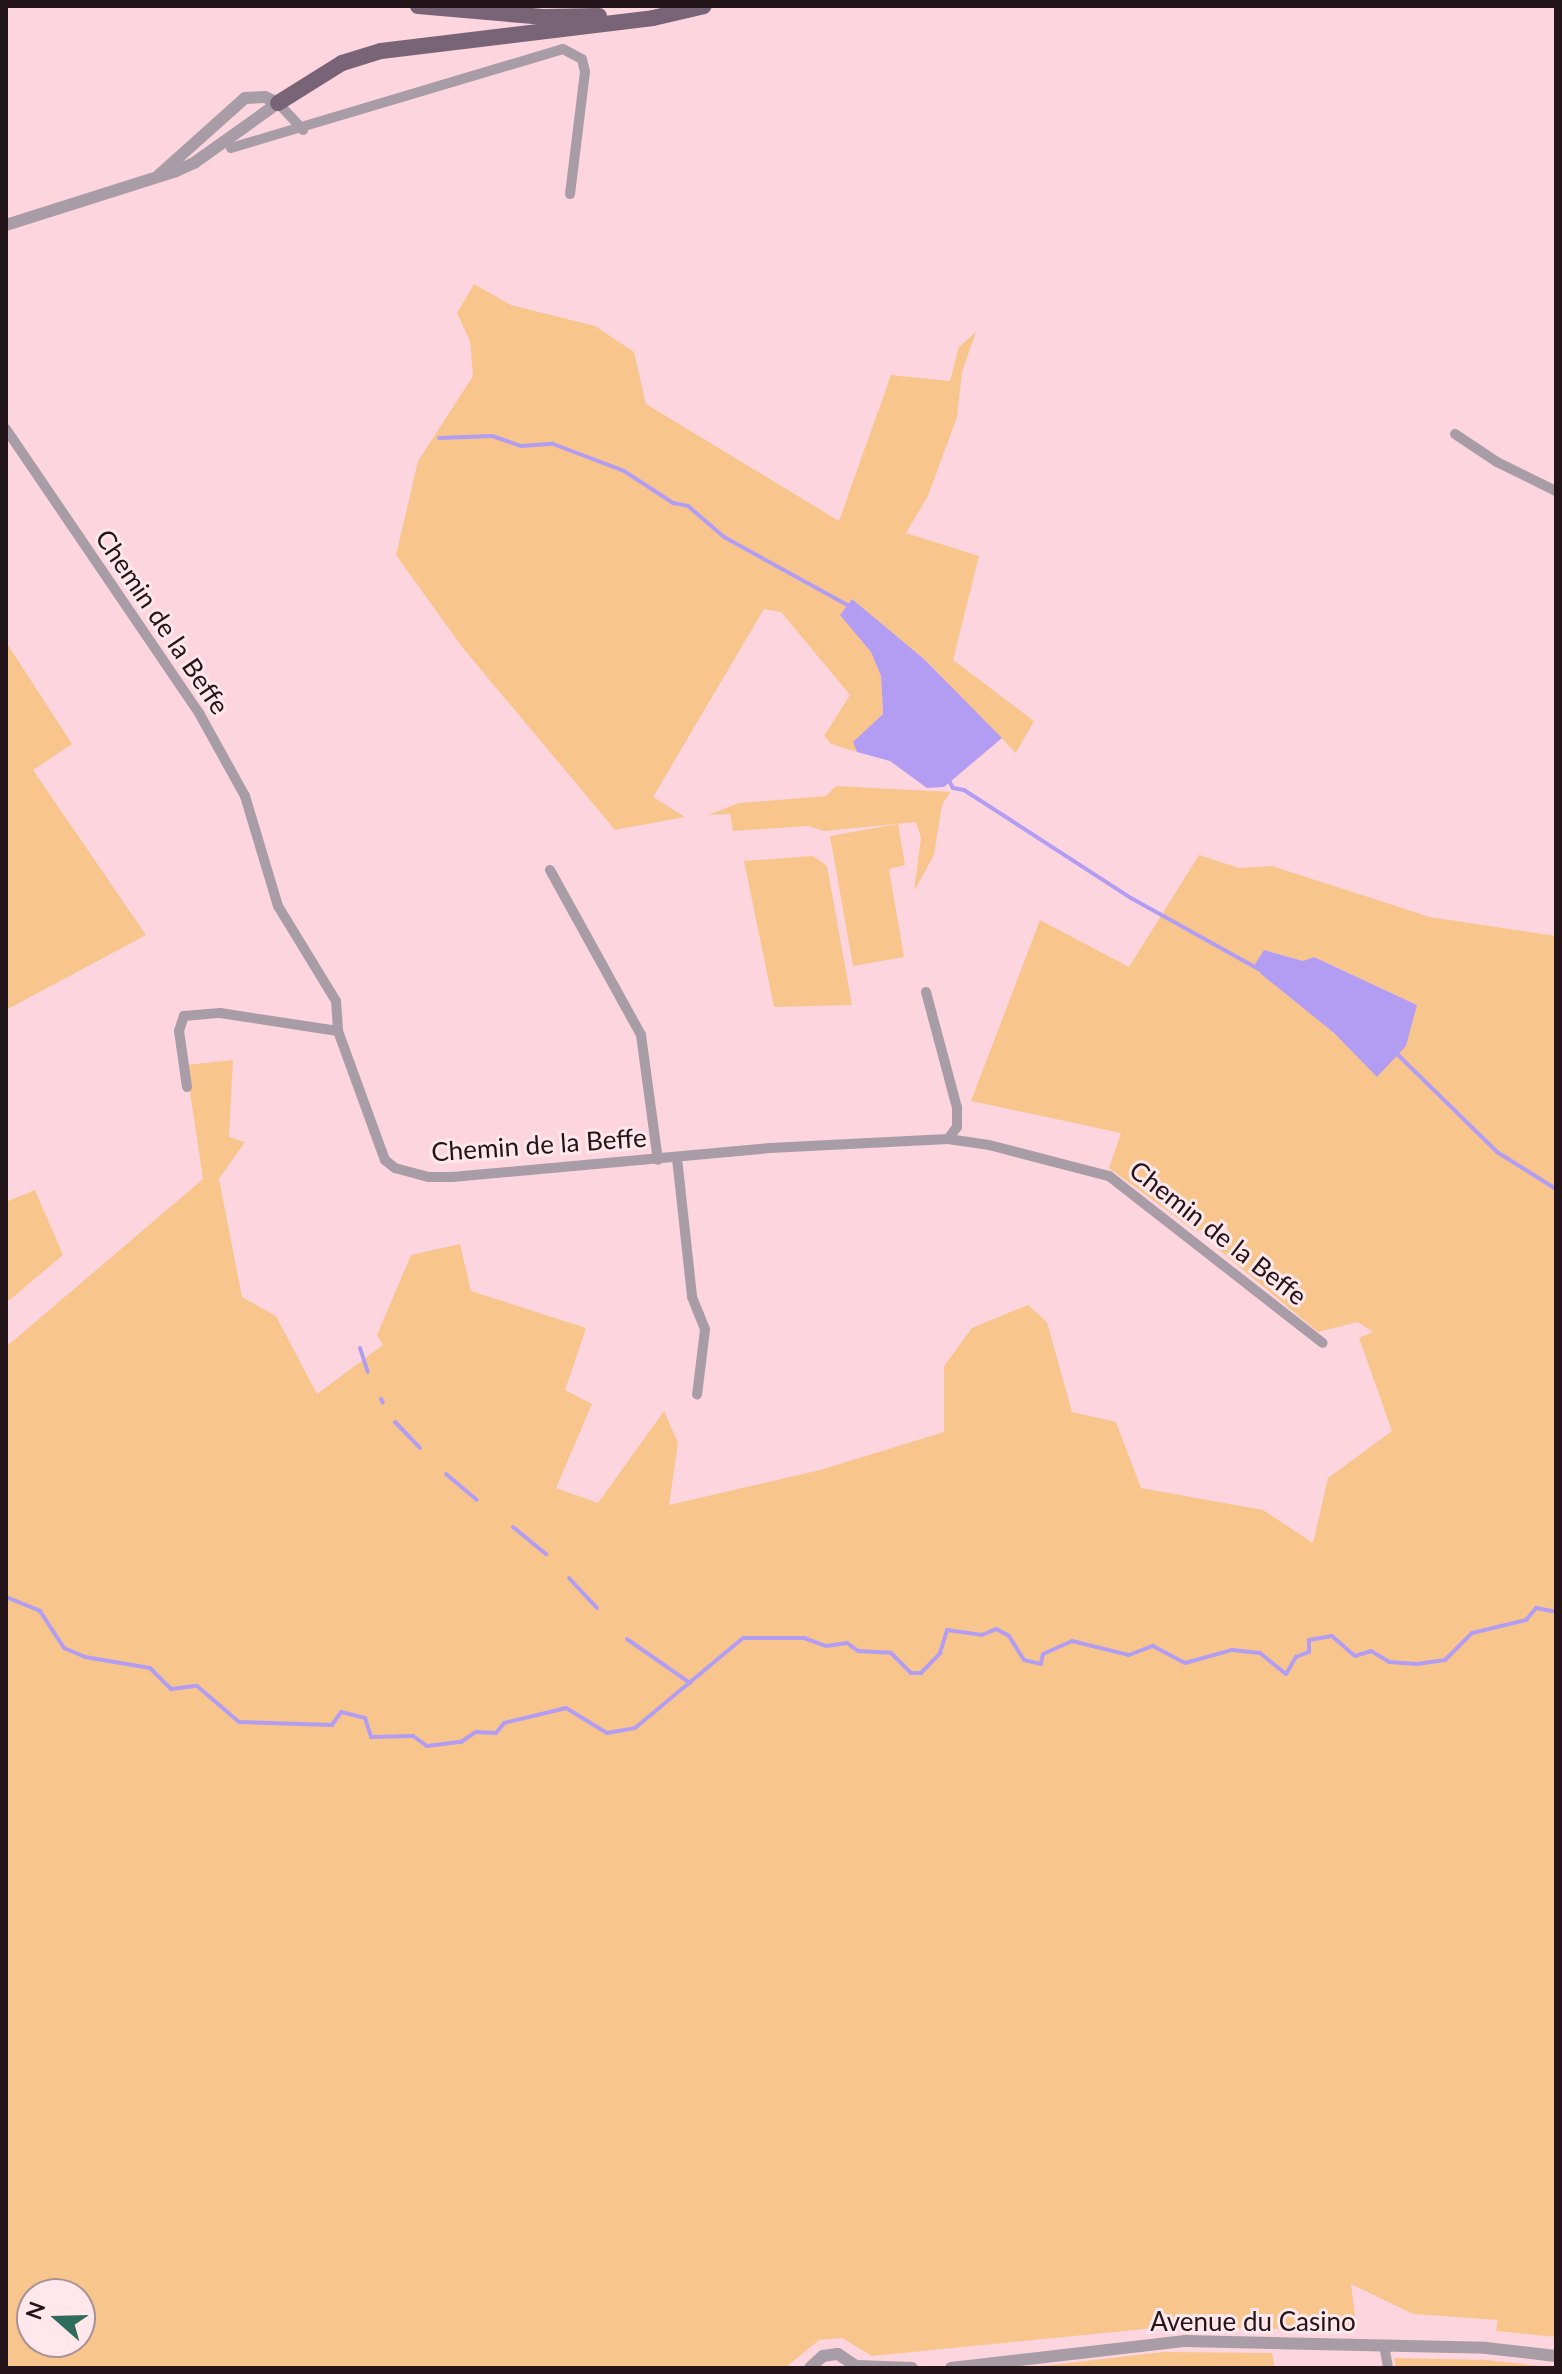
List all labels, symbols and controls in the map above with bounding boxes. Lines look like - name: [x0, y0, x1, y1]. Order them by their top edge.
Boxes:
- street label: Chemin de la Beffe: [89, 524, 235, 720]
- street label: Chemin de la Beffe: [430, 1122, 648, 1168]
- street label: Chemin de la Beffe: [1123, 1154, 1313, 1312]
- north arrow: [16, 2278, 96, 2358]
- text: N: [19, 2298, 50, 2323]
- street label: Avenue du Casino: [1150, 2306, 1356, 2338]

